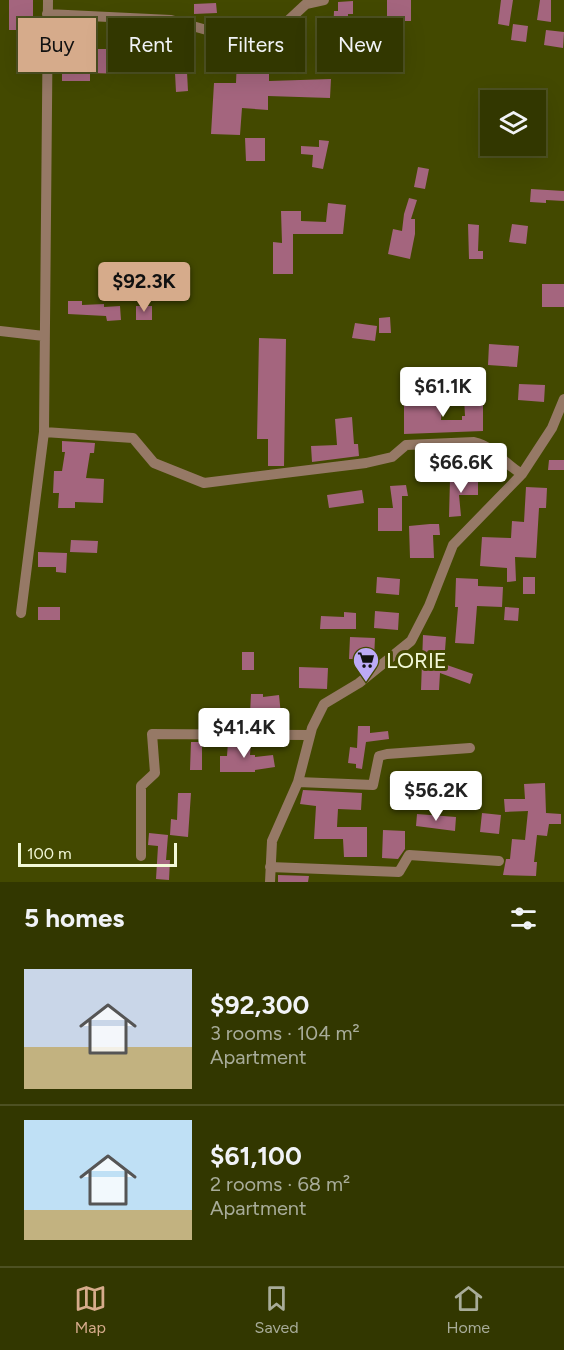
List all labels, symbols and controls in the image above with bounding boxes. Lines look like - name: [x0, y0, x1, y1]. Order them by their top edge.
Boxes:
- chip: Buy: [18, 18, 96, 72]
- chip: Rent: [108, 18, 194, 72]
- chip: Filters: [206, 18, 305, 72]
- chip: New: [317, 18, 403, 72]
- map controls: [480, 90, 546, 156]
- button: layers: [480, 90, 546, 156]
- pin: $92.3K: [95, 262, 193, 313]
- text: $92.3K: [112, 269, 176, 293]
- pin: $61.1K: [394, 367, 492, 418]
- text: $61.1K: [414, 374, 472, 398]
- pin: $66.6K: [412, 443, 510, 494]
- text: $66.6K: [429, 450, 493, 474]
- supermarket icon: LORIE: [351, 645, 381, 683]
- place label: LORIE: [386, 647, 447, 674]
- pin: $41.4K: [195, 708, 293, 759]
- text: $41.4K: [212, 715, 276, 739]
- pin: $56.2K: [387, 771, 485, 822]
- text: $56.2K: [404, 778, 468, 802]
- scale bar: [18, 840, 177, 868]
- text: 100 m: [27, 844, 72, 863]
- text: 5 homes: [24, 902, 124, 934]
- icon: filters: [507, 902, 540, 935]
- text: $92,300: [210, 989, 309, 1021]
- icon: home: [72, 993, 144, 1065]
- text: 3 rooms · 104 m²: [210, 1021, 360, 1045]
- text: Apartment: [210, 1045, 307, 1069]
- text: $61,100: [210, 1140, 302, 1172]
- icon: home: [72, 1144, 144, 1216]
- text: 2 rooms · 68 m²: [210, 1172, 350, 1196]
- text: Apartment: [210, 1196, 307, 1220]
- tab: Map: [74, 1282, 107, 1337]
- tab: Saved: [255, 1282, 299, 1337]
- tab: Home: [446, 1282, 490, 1337]

